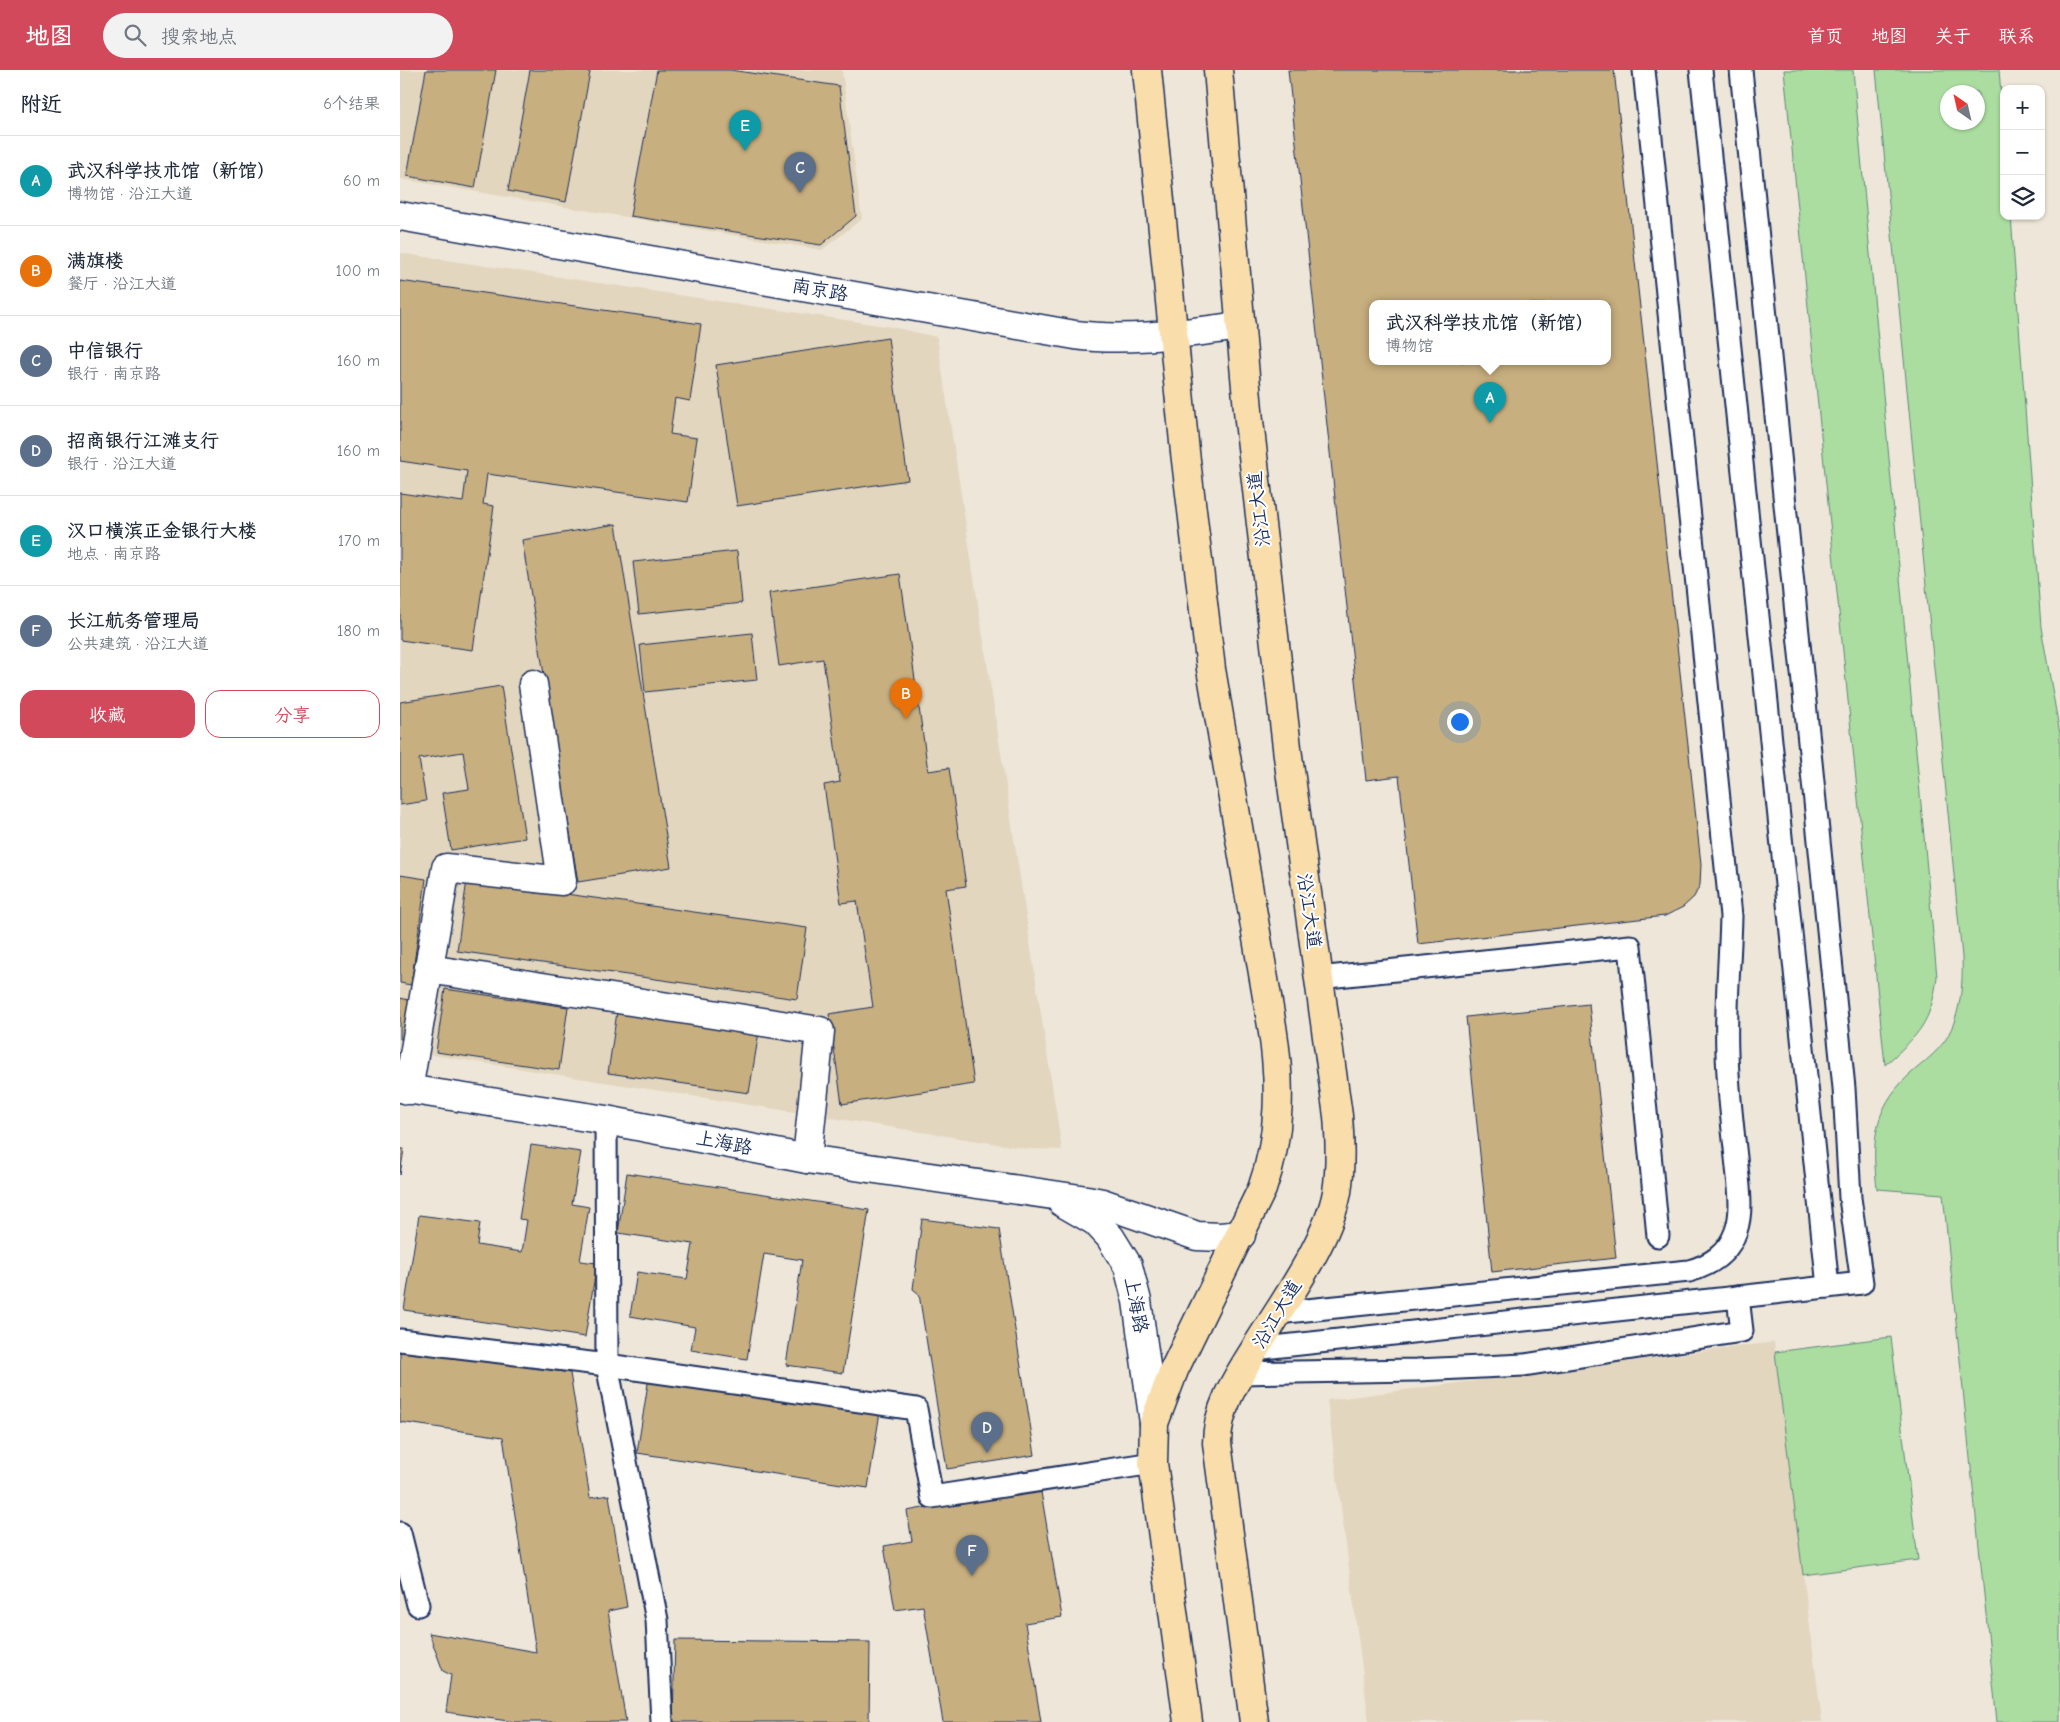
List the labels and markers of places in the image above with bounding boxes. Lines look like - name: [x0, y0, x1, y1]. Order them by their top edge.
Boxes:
- pin: E: [729, 110, 761, 151]
- pin: C: [784, 152, 816, 193]
- pin: A: [1474, 382, 1506, 423]
- pin: B: [890, 678, 922, 719]
- pin: D: [971, 1412, 1003, 1453]
- pin: F: [956, 1535, 988, 1576]

